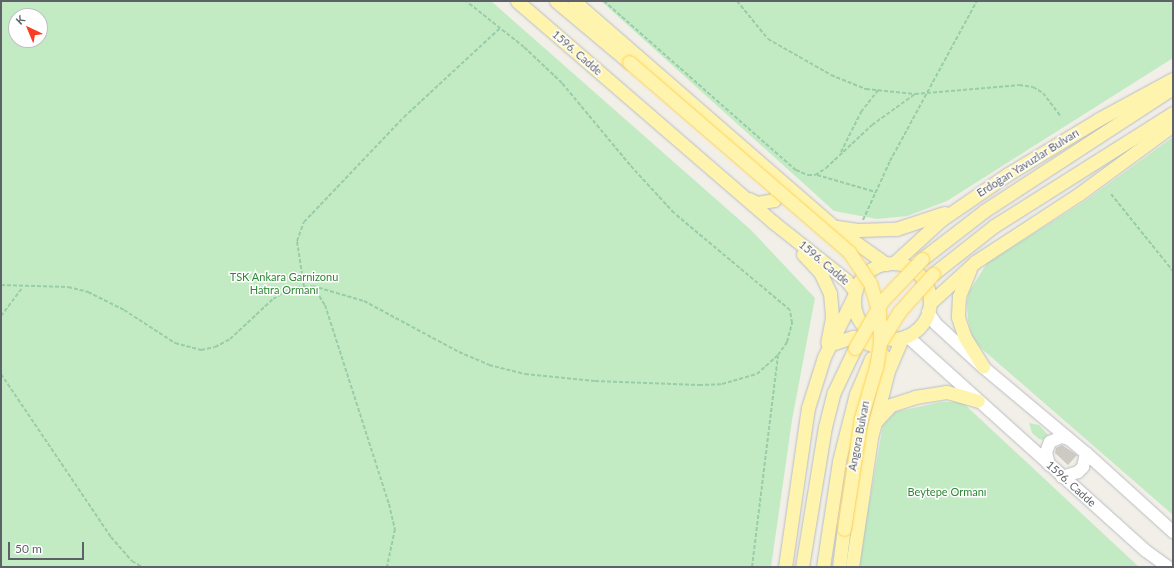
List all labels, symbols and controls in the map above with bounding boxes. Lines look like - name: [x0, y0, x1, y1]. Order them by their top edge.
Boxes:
- north arrow: [8, 8, 48, 48]
- text: K: [13, 12, 27, 27]
- street label: 1596. Cadde: [549, 28, 605, 78]
- street label: Erdoğan Yavuzlar Bulvarı: [974, 126, 1082, 200]
- street label: 1596. Cadde: [796, 238, 852, 288]
- park label: TSK Ankara Garnizonu Hatıra Ormanı: [230, 271, 338, 297]
- street label: Angora Bulvarı: [846, 400, 872, 472]
- street label: 1596. Cadde: [1044, 458, 1098, 510]
- park label: Beytepe Ormanı: [908, 485, 986, 499]
- scale bar: [10, 534, 86, 560]
- text: 50 m: [15, 541, 42, 556]

